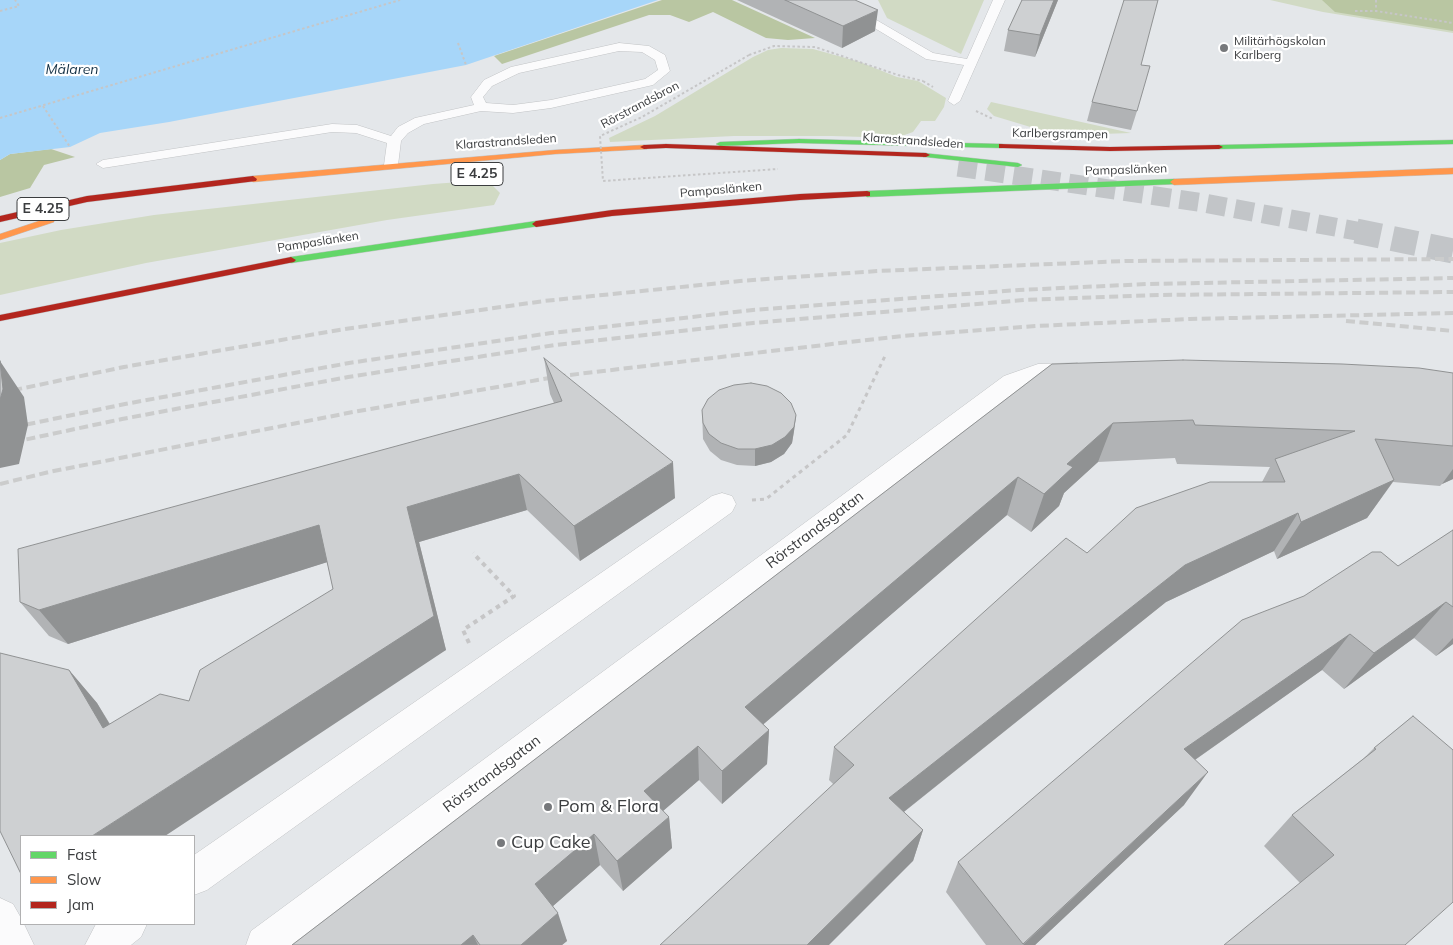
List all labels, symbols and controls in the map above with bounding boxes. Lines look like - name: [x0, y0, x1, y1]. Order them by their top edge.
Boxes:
- place label: Militärhögskolan Karlberg: [1234, 34, 1326, 62]
- marker: Militärhögskolan Karlberg: [1218, 42, 1230, 54]
- water label: Mälaren: [46, 62, 98, 78]
- street label: Rörstrandsbron: [598, 78, 682, 132]
- street label: Karlbergsrampen: [1012, 126, 1108, 142]
- street label: Klarastrandsleden: [862, 130, 964, 152]
- street label: Klarastrandsleden: [455, 131, 557, 153]
- street label: Pampaslänken: [1085, 161, 1167, 179]
- road number: E 4.25: [451, 162, 503, 185]
- street label: Pampaslänken: [679, 179, 763, 201]
- road number: E 4.25: [17, 198, 69, 220]
- street label: Pampaslänken: [276, 228, 360, 256]
- street label: Rörstrandsgatan: [763, 487, 867, 573]
- street label: Rörstrandsgatan: [440, 731, 544, 817]
- place label: Pom & Flora: [558, 796, 659, 818]
- marker: Pom & Flora: [542, 801, 554, 813]
- place label: Cup Cake: [511, 832, 591, 854]
- legend: [20, 835, 195, 925]
- marker: Cup Cake: [495, 837, 507, 849]
- text: Fast: [67, 845, 97, 864]
- text: Slow: [67, 870, 101, 889]
- text: Jam: [67, 895, 94, 914]

